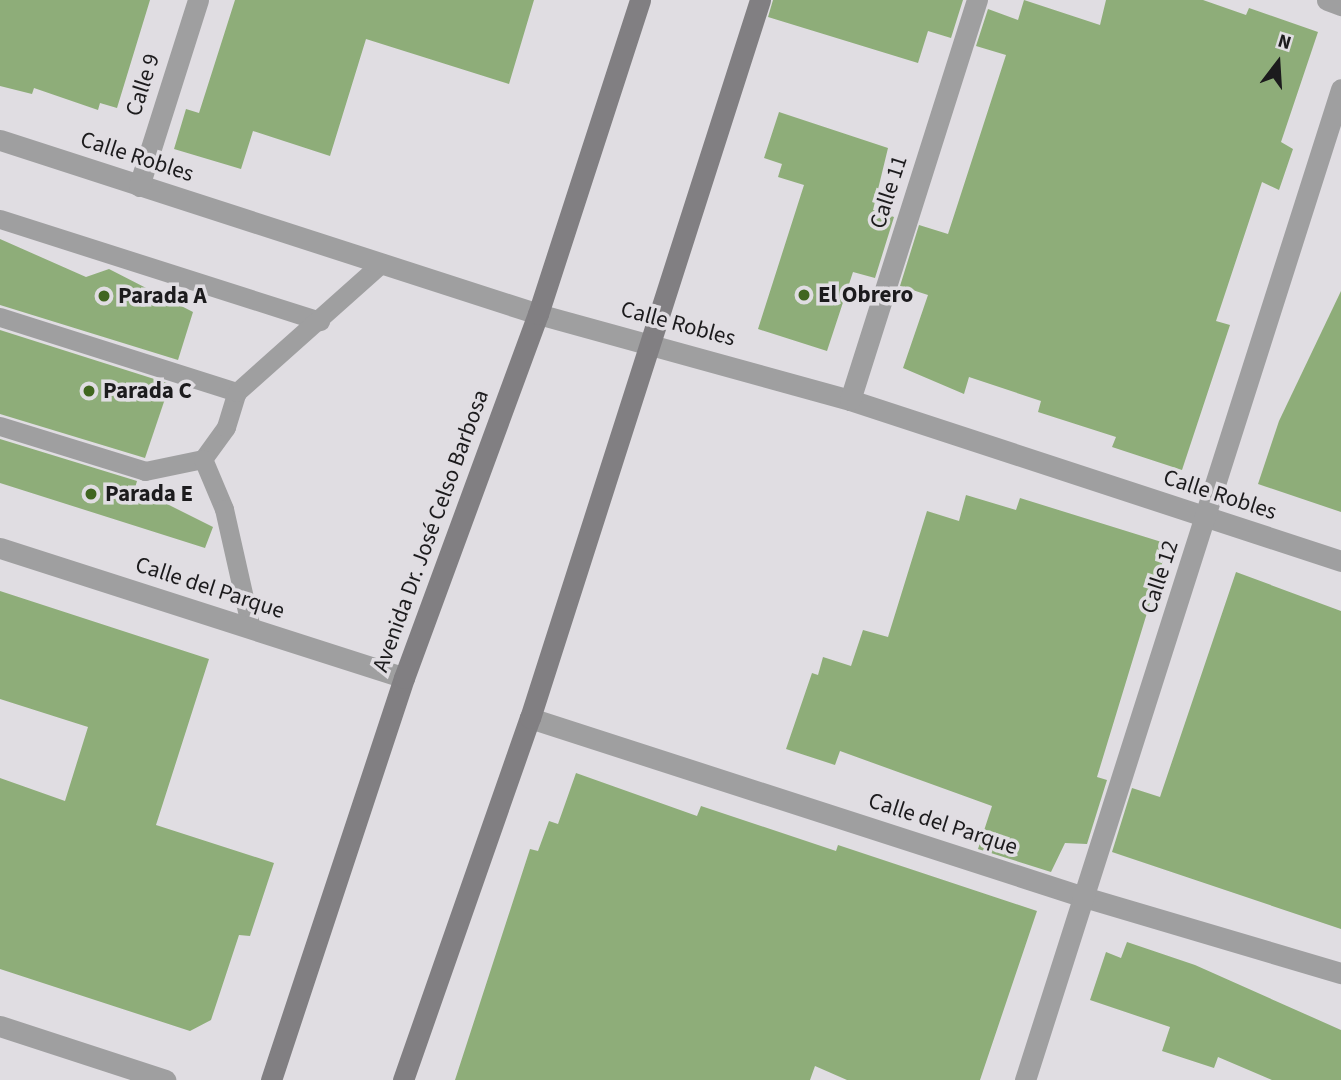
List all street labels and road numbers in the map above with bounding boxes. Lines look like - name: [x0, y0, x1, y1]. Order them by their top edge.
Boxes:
- street label: Calle 9: [120, 50, 166, 120]
- street label: Calle Robles: [77, 126, 197, 188]
- street label: Calle 11: [864, 152, 914, 232]
- street label: Calle Robles: [618, 295, 738, 353]
- street label: Avenida Dr. José Celso Barbosa: [367, 386, 495, 676]
- street label: Calle Robles: [1160, 464, 1280, 526]
- street label: Calle 12: [1135, 537, 1185, 617]
- street label: Calle del Parque: [132, 551, 288, 625]
- street label: Calle del Parque: [865, 787, 1021, 861]

